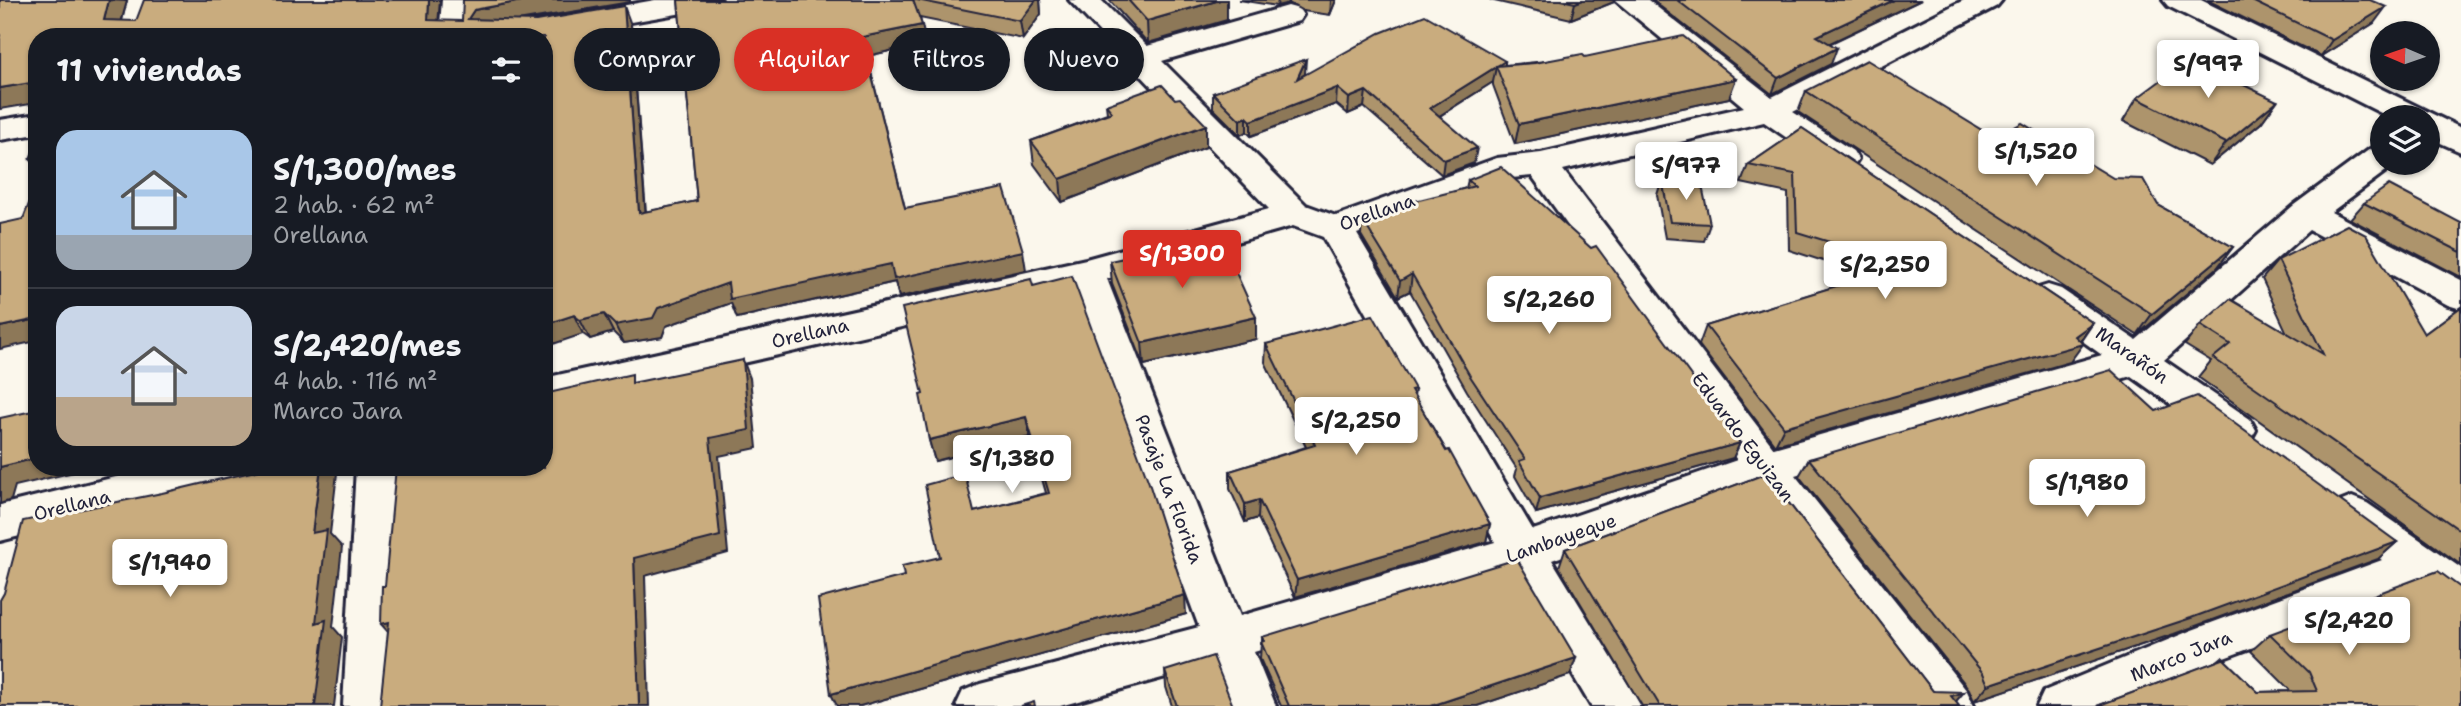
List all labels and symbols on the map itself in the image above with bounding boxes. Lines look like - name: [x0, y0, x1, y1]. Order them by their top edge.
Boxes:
- north arrow: [2370, 21, 2440, 91]
- pin: S/997: [2159, 41, 2257, 100]
- pin: S/1,520: [1971, 128, 2101, 188]
- pin: S/977: [1637, 142, 1735, 202]
- street label: Orellana: [1336, 187, 1418, 237]
- pin: S/1,300: [1117, 230, 1247, 290]
- pin: S/2,250: [1820, 242, 1950, 301]
- pin: S/2,260: [1484, 276, 1614, 336]
- street label: Orellana: [769, 312, 851, 354]
- street label: Marañón: [2090, 321, 2174, 389]
- street label: Eduardo Eguizan: [1686, 367, 1800, 507]
- pin: S/2,250: [1291, 398, 1421, 457]
- street label: Pasaje La Florida: [1129, 411, 1209, 567]
- pin: S/1,380: [947, 435, 1077, 495]
- pin: S/1,980: [2022, 460, 2152, 519]
- street label: Orellana: [31, 483, 113, 527]
- street label: Lambayeque: [1502, 507, 1620, 569]
- pin: S/1,940: [105, 540, 235, 599]
- pin: S/2,420: [2284, 598, 2414, 657]
- street label: Marco Jara: [2127, 624, 2236, 688]

